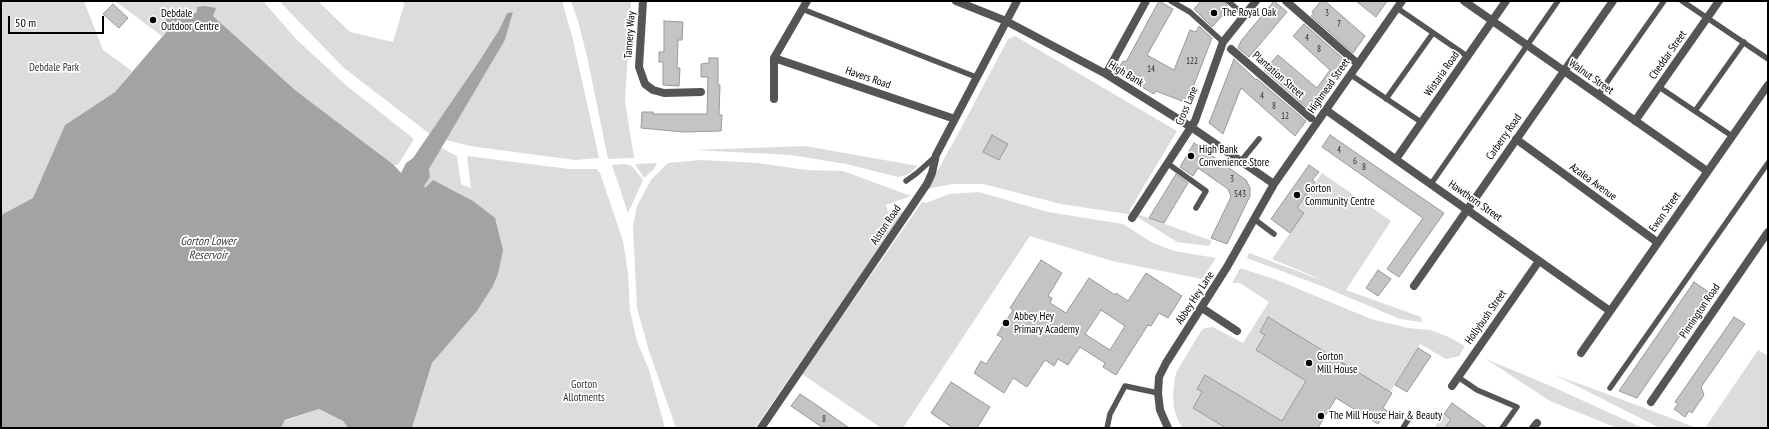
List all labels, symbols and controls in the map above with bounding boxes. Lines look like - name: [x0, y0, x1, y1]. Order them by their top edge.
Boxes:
- place label: The Royal Oak: [1222, 6, 1276, 20]
- place label: Debdale Outdoor Centre: [161, 7, 219, 33]
- scale bar: [10, 8, 106, 34]
- marker: The Royal Oak: [1209, 8, 1219, 18]
- house number: 3: [1325, 8, 1329, 18]
- street label: Tannery Way: [622, 11, 638, 59]
- text: 50 m: [15, 15, 36, 30]
- marker: Debdale Outdoor Centre: [148, 15, 158, 25]
- house number: 7: [1337, 19, 1341, 29]
- street label: Cheddar Street: [1646, 28, 1690, 82]
- house number: 4: [1305, 33, 1309, 43]
- house number: 8: [1317, 44, 1321, 54]
- street label: Plantation Street: [1249, 49, 1307, 101]
- street label: Wistaria Road: [1422, 49, 1462, 99]
- house number: 122: [1186, 56, 1198, 66]
- street label: Highmead Street: [1305, 56, 1353, 116]
- street label: Walnut Street: [1566, 57, 1616, 97]
- street label: High Bank: [1106, 58, 1146, 90]
- park label: Debdale Park: [29, 61, 79, 75]
- street label: Havers Road: [844, 64, 892, 92]
- house number: 14: [1147, 64, 1155, 74]
- street label: Cross Lane: [1173, 85, 1201, 127]
- house number: 4: [1260, 91, 1264, 101]
- house number: 8: [1272, 101, 1276, 111]
- house number: 12: [1281, 111, 1289, 121]
- street label: Carberry Road: [1483, 112, 1525, 162]
- place label: High Bank Convenience Store: [1199, 143, 1269, 169]
- house number: 4: [1337, 145, 1341, 155]
- marker: High Bank Convenience Store: [1186, 151, 1196, 161]
- house number: 6: [1353, 156, 1357, 166]
- street label: Azalea Avenue: [1567, 160, 1619, 204]
- house number: 8: [1362, 162, 1366, 172]
- house number: 3: [1230, 174, 1234, 184]
- street label: Hawthorn Street: [1446, 178, 1504, 224]
- place label: Gorton Community Centre: [1305, 182, 1375, 208]
- house number: 543: [1234, 189, 1246, 199]
- marker: Gorton Community Centre: [1292, 190, 1302, 200]
- street label: Ewan Street: [1647, 190, 1683, 234]
- street label: Alston Road: [868, 203, 904, 247]
- water label: Gorton Lower Reservoir: [180, 235, 236, 263]
- street label: Abbey Hey Lane: [1173, 269, 1217, 327]
- street label: Pinnington Road: [1677, 281, 1723, 341]
- street label: Hollybush Street: [1462, 287, 1510, 347]
- place label: Abbey Hey Primary Academy: [1014, 310, 1079, 336]
- marker: Abbey Hey Primary Academy: [1001, 318, 1011, 328]
- place label: Gorton Mill House: [1317, 350, 1358, 376]
- marker: Gorton Mill House: [1304, 358, 1314, 368]
- park label: Gorton Allotments: [563, 378, 605, 404]
- place label: The Mill House Hair & Beauty: [1329, 409, 1442, 423]
- marker: The Mill House Hair & Beauty: [1316, 411, 1326, 421]
- house number: 8: [822, 414, 826, 424]

